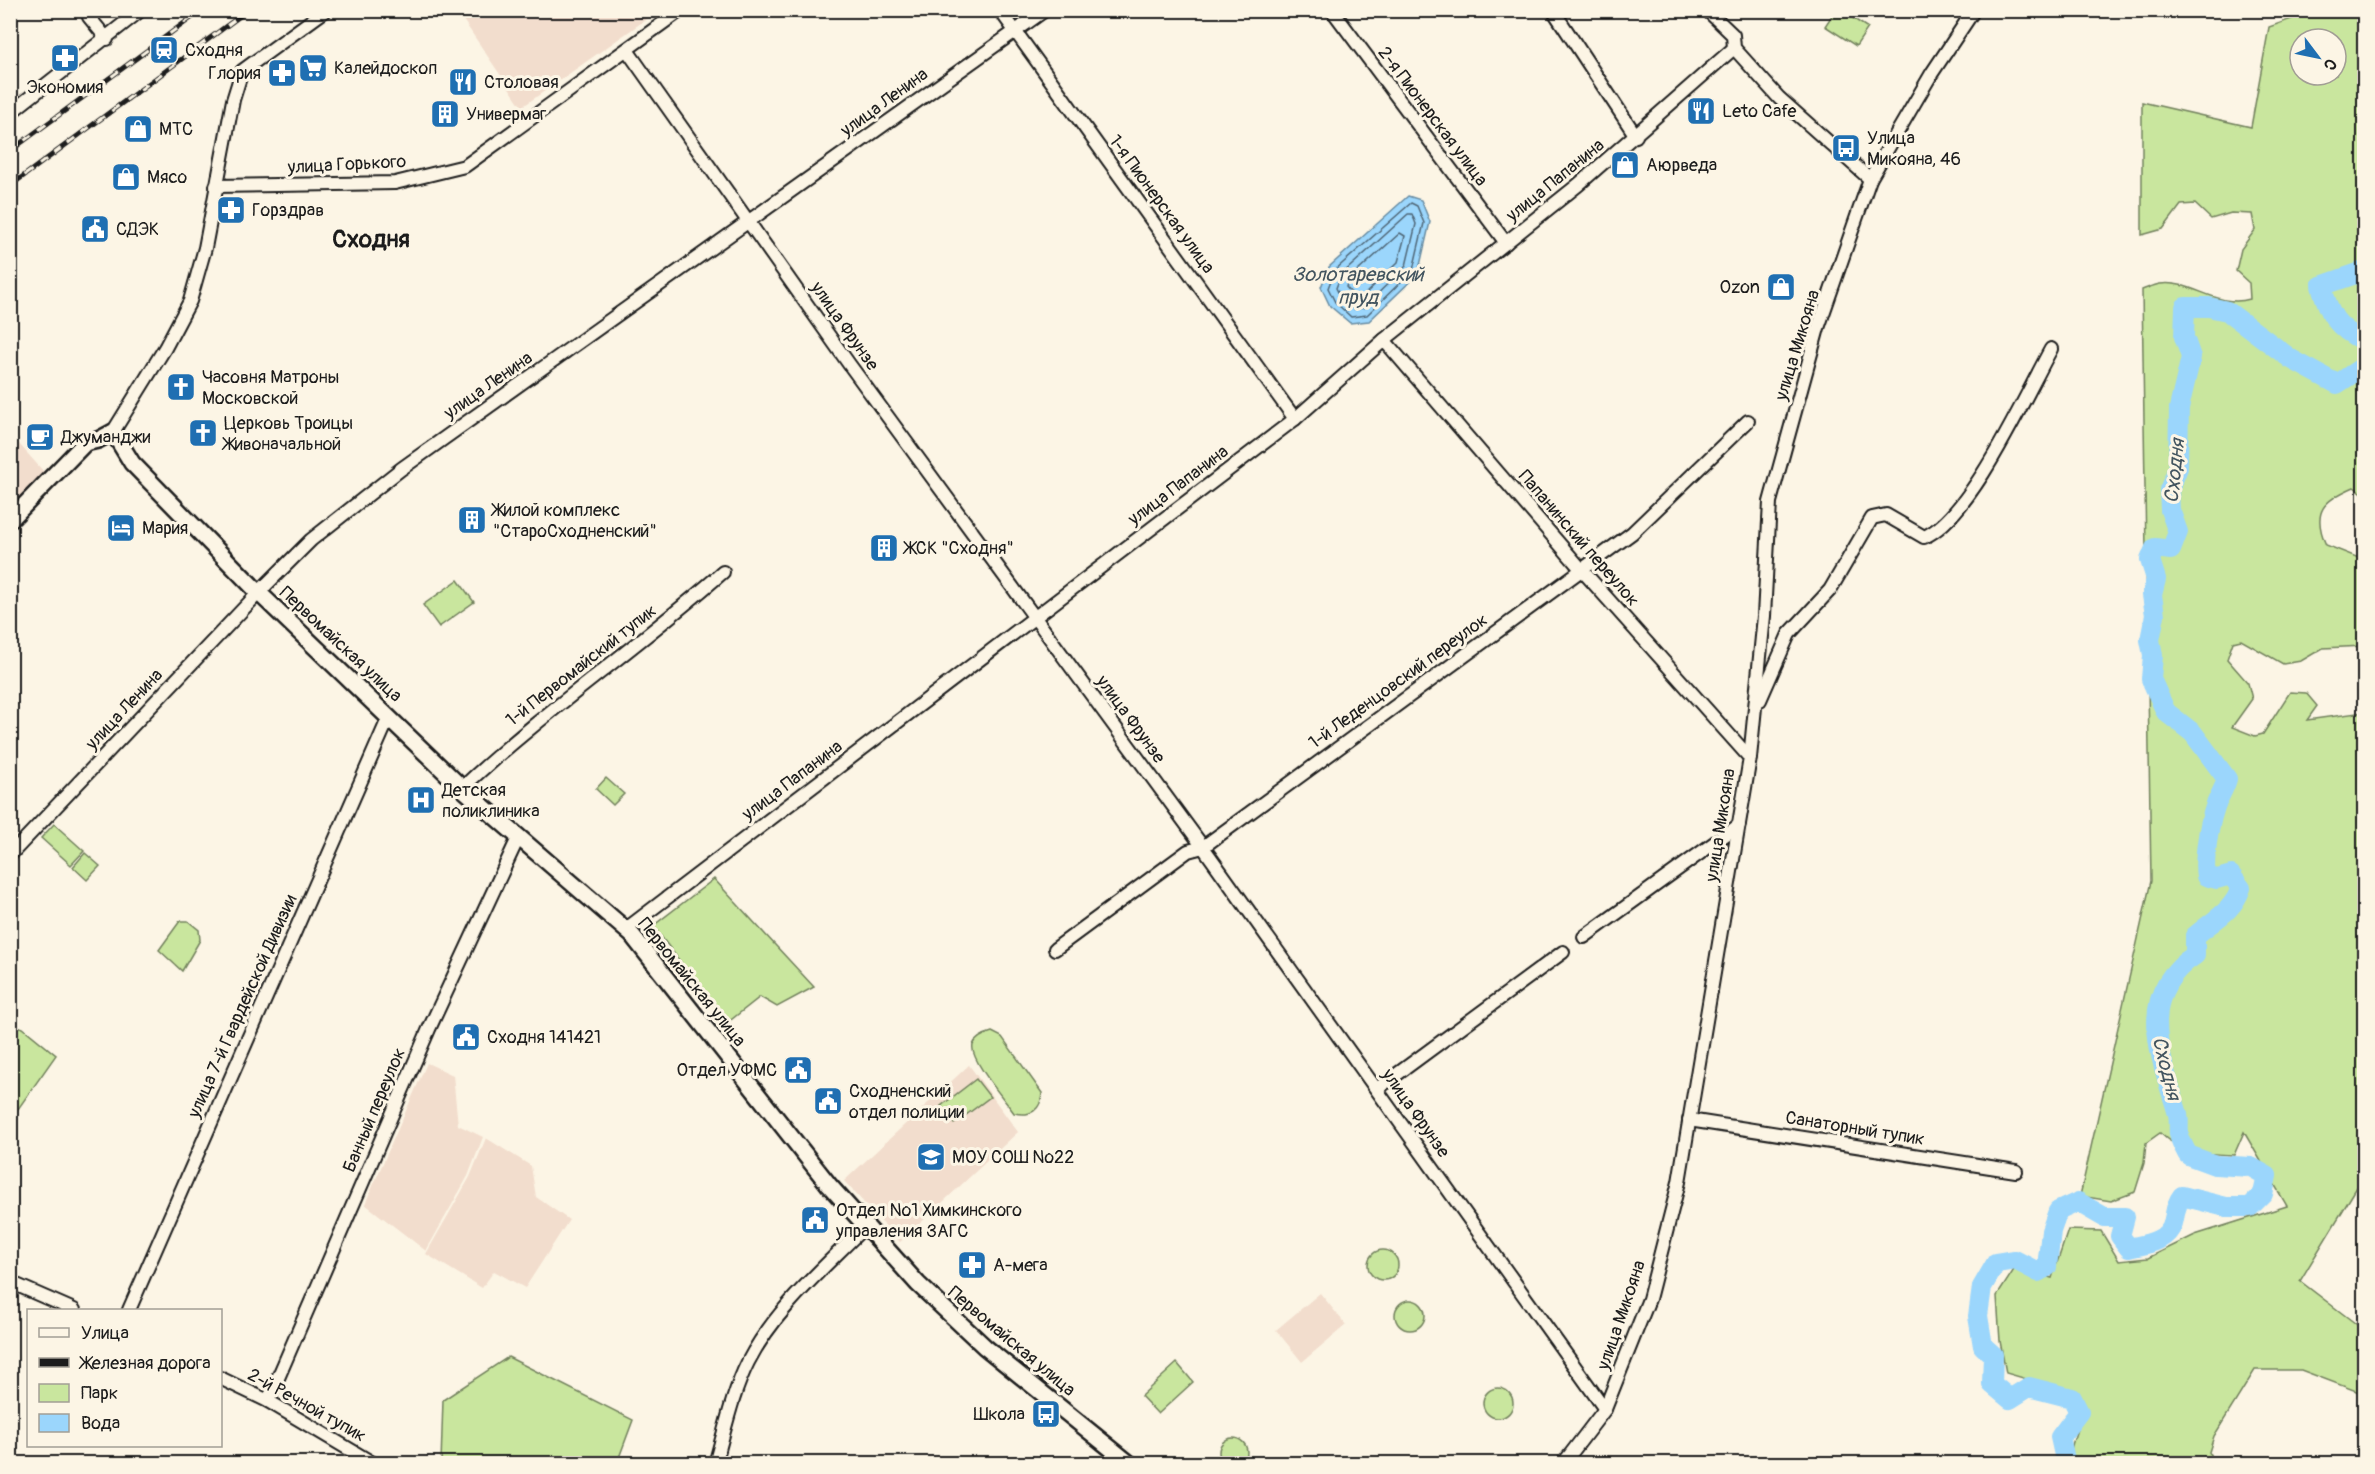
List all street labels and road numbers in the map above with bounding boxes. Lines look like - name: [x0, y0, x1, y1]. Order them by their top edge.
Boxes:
- street label: 2-я Пионерская улица: [1373, 42, 1493, 191]
- street label: улица Ленина: [835, 63, 933, 142]
- street label: 1-я Пионерская улица: [1104, 130, 1220, 278]
- street label: улица Папанина: [1501, 134, 1609, 228]
- street label: улица Горького: [286, 150, 407, 179]
- street label: улица Фрунзе: [805, 276, 884, 375]
- street label: улица Микояна: [1769, 287, 1825, 404]
- street label: улица Ленина: [439, 347, 537, 425]
- street label: улица Папанина: [1123, 440, 1233, 531]
- street label: Папанинский переулок: [1513, 465, 1644, 611]
- street label: Первомайская улица: [274, 582, 407, 707]
- street label: 1-й Первомайский тупик: [501, 599, 661, 731]
- street label: 1-й Леденцовский переулок: [1304, 609, 1492, 754]
- street label: улица Ленина: [80, 664, 168, 755]
- street label: улица Фрунзе: [1090, 670, 1170, 768]
- street label: улица Папанина: [737, 735, 847, 826]
- street label: улица Микояна: [1700, 767, 1741, 884]
- street label: улица 7-й Гвардейской Дивизии: [182, 891, 302, 1122]
- street label: Первомайская улица: [632, 913, 751, 1052]
- street label: Банный переулок: [338, 1045, 411, 1176]
- street label: улица Фрунзе: [1376, 1063, 1455, 1162]
- street label: Санаторный тупик: [1784, 1106, 1926, 1151]
- street label: улица Микояна: [1592, 1257, 1651, 1374]
- street label: Первомайская улица: [943, 1281, 1080, 1401]
- street label: 2-й Речной тупик: [244, 1363, 370, 1447]

